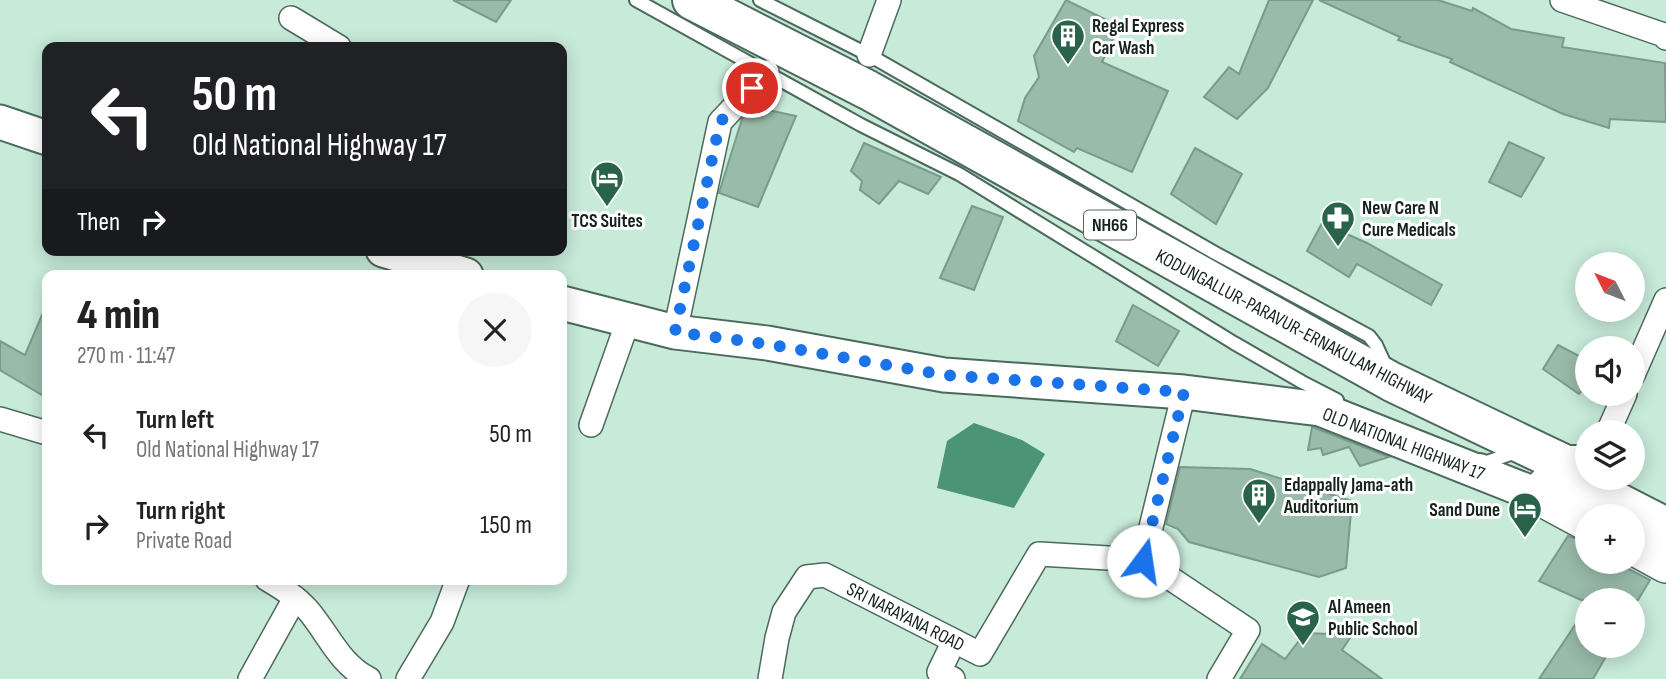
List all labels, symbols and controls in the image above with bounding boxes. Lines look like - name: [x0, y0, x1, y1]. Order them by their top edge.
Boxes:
- place label: Regal Express Car Wash: [1092, 15, 1184, 60]
- building icon: Regal Express Car Wash: [1049, 17, 1087, 66]
- pin: [722, 58, 782, 118]
- text: 50 m: [192, 66, 277, 125]
- icon: arrive: [733, 69, 771, 107]
- icon: left: [77, 70, 168, 161]
- text: Old National Highway 17: [192, 126, 447, 165]
- hotel icon: TCS Suites: [588, 159, 626, 208]
- place label: New Care N Cure Medicals: [1362, 197, 1456, 242]
- pharmacy icon: New Care N Cure Medicals: [1319, 199, 1357, 248]
- icon: right: [134, 203, 172, 241]
- text: Then: [77, 207, 120, 238]
- place label: TCS Suites: [571, 210, 643, 233]
- road number: NH66: [1084, 210, 1136, 240]
- street label: KODUNGALLUR-PARAVUR-ERNAKULAM HIGHWAY: [1151, 245, 1435, 410]
- north arrow: [1575, 252, 1645, 322]
- map controls: [1575, 252, 1645, 658]
- text: 4 min: [77, 290, 160, 341]
- button: close: [458, 293, 532, 367]
- button: sound: [1575, 336, 1645, 406]
- text: 270 m · 11:47: [77, 342, 175, 370]
- street label: OLD NATIONAL HIGHWAY 17: [1319, 403, 1488, 486]
- text: Turn left: [136, 405, 214, 436]
- icon: left: [77, 416, 115, 454]
- text: 50 m: [489, 419, 532, 450]
- button: layers: [1575, 420, 1645, 490]
- text: Old National Highway 17: [136, 436, 319, 464]
- place label: Edappally Jama-ath Auditorium: [1283, 474, 1413, 519]
- building icon: Edappally Jama-ath Auditorium: [1240, 476, 1278, 525]
- hotel icon: Sand Dune: [1506, 490, 1544, 539]
- text: Turn right: [136, 496, 225, 527]
- place label: Sand Dune: [1429, 499, 1500, 522]
- button: +: [1575, 504, 1645, 574]
- icon: right: [77, 507, 115, 545]
- text: 150 m: [480, 510, 532, 541]
- position arrow: [1106, 524, 1180, 598]
- text: Private Road: [136, 527, 232, 555]
- street label: SRI NARAYANA ROAD: [843, 578, 968, 657]
- button: −: [1575, 588, 1645, 658]
- place label: Al Ameen Public School: [1327, 596, 1418, 641]
- school or university icon: Al Ameen Public School: [1284, 598, 1322, 647]

